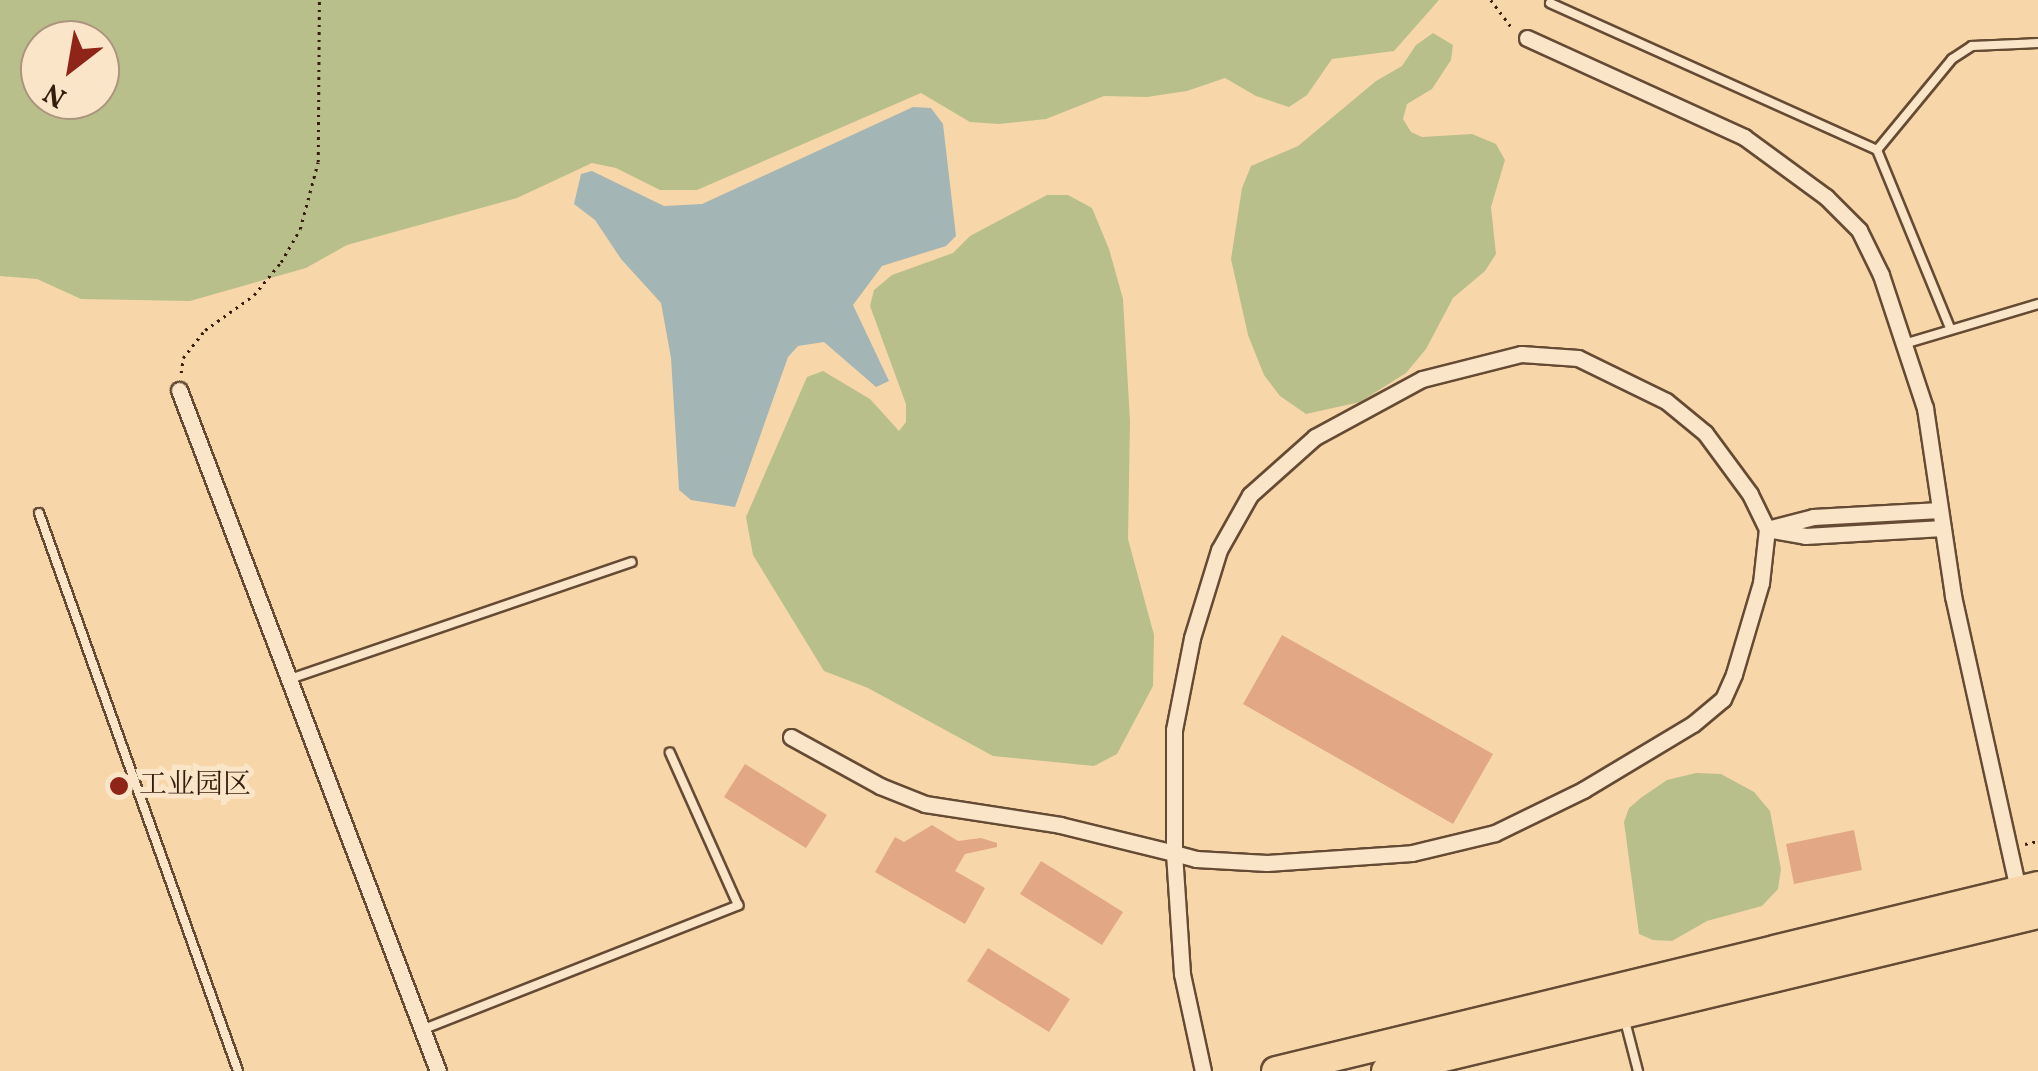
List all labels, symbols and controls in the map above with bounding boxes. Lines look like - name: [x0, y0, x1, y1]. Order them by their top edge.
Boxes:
- north arrow: [20, 20, 120, 120]
- text: N: [37, 72, 74, 116]
- place label: 工业园区: [139, 769, 251, 803]
- marker: 工业园区: [108, 775, 130, 797]

